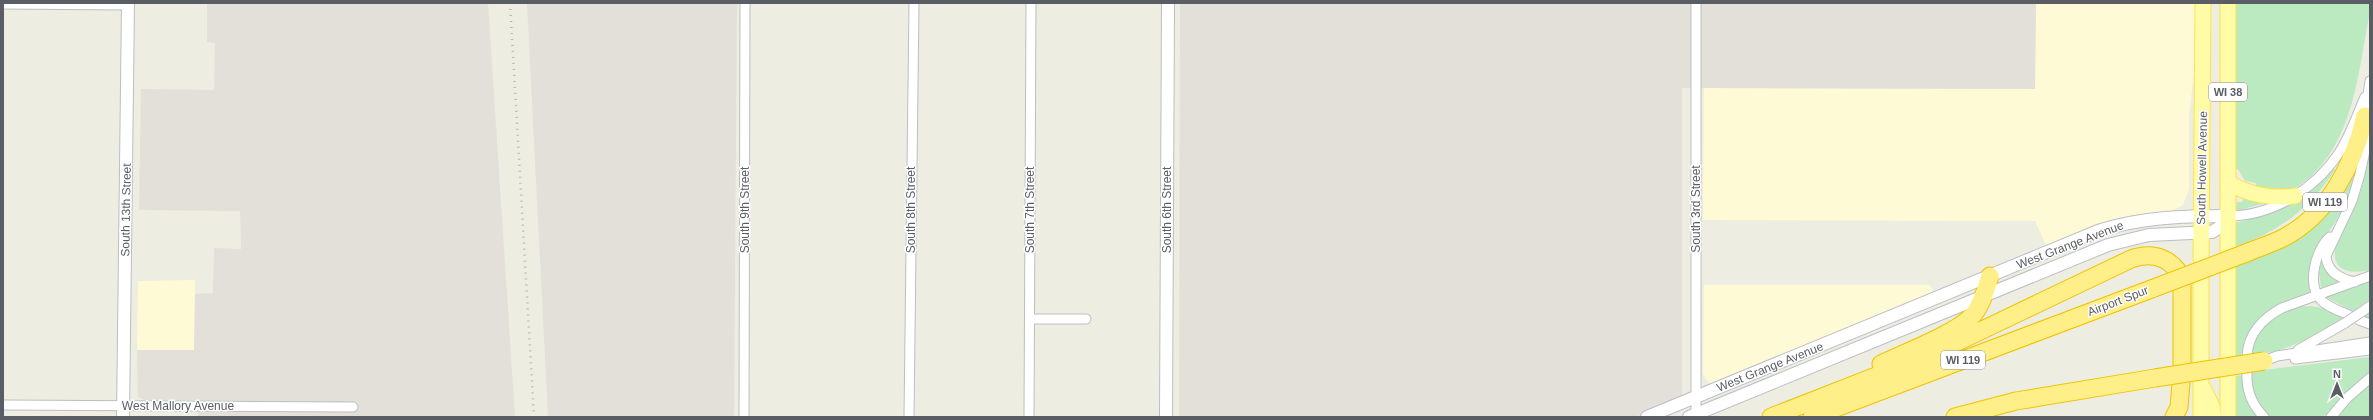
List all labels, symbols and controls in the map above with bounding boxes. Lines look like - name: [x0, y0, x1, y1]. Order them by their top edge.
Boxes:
- road number: WI 38: [2209, 83, 2247, 101]
- street label: South Howell Avenue: [2194, 111, 2210, 225]
- street label: South 13th Street: [118, 163, 134, 257]
- street label: South 3rd Street: [1689, 165, 1703, 253]
- street label: South 9th Street: [738, 166, 752, 253]
- street label: South 8th Street: [904, 166, 918, 253]
- street label: South 7th Street: [1023, 166, 1037, 253]
- street label: South 6th Street: [1160, 166, 1174, 253]
- road number: WI 119: [2303, 193, 2347, 211]
- street label: West Grange Avenue: [2014, 218, 2126, 272]
- street label: Airport Spur: [2086, 283, 2150, 319]
- street label: West Grange Avenue: [1715, 339, 1826, 395]
- road number: WI 119: [1941, 351, 1985, 369]
- north arrow: [2317, 364, 2357, 404]
- text: N: [2333, 368, 2341, 380]
- street label: West Mallory Avenue: [122, 399, 234, 413]

